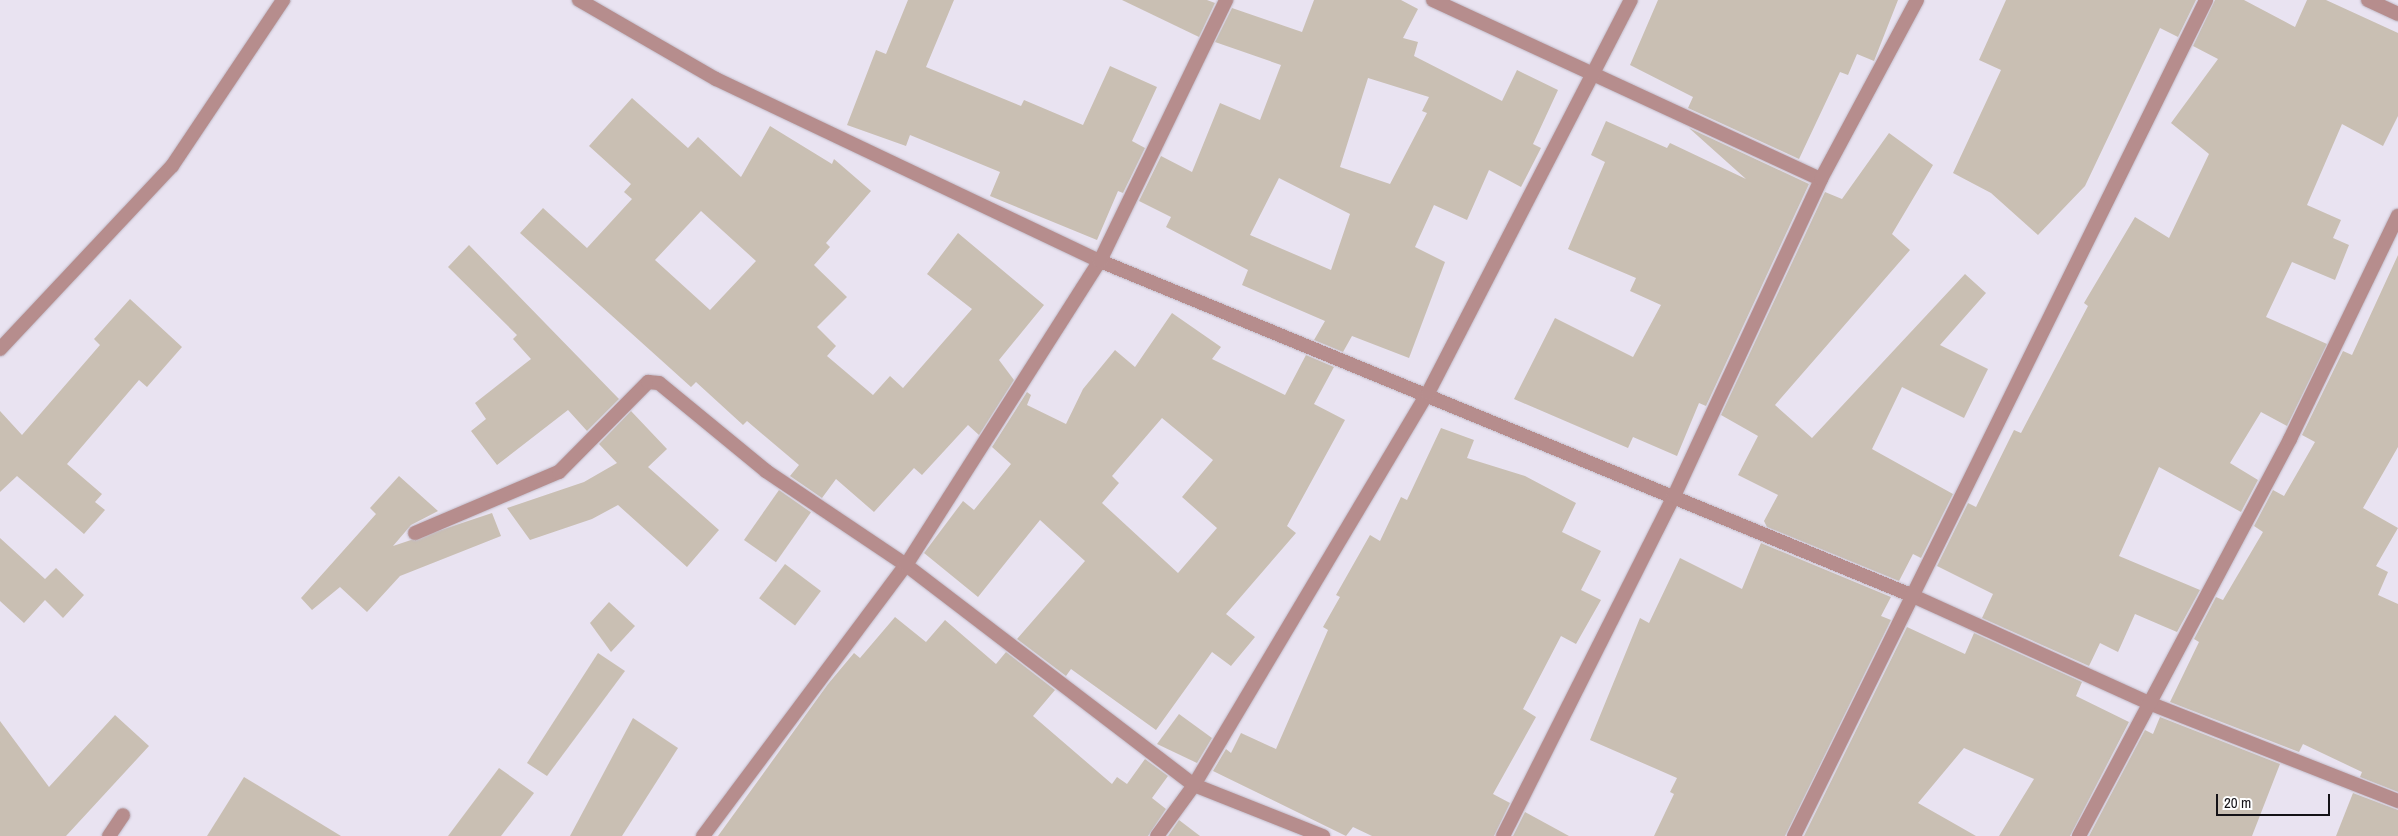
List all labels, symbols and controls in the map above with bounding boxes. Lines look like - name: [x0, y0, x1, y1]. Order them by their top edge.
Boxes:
- scale bar: [2218, 784, 2332, 816]
- text: 20 m: [2224, 792, 2251, 813]

